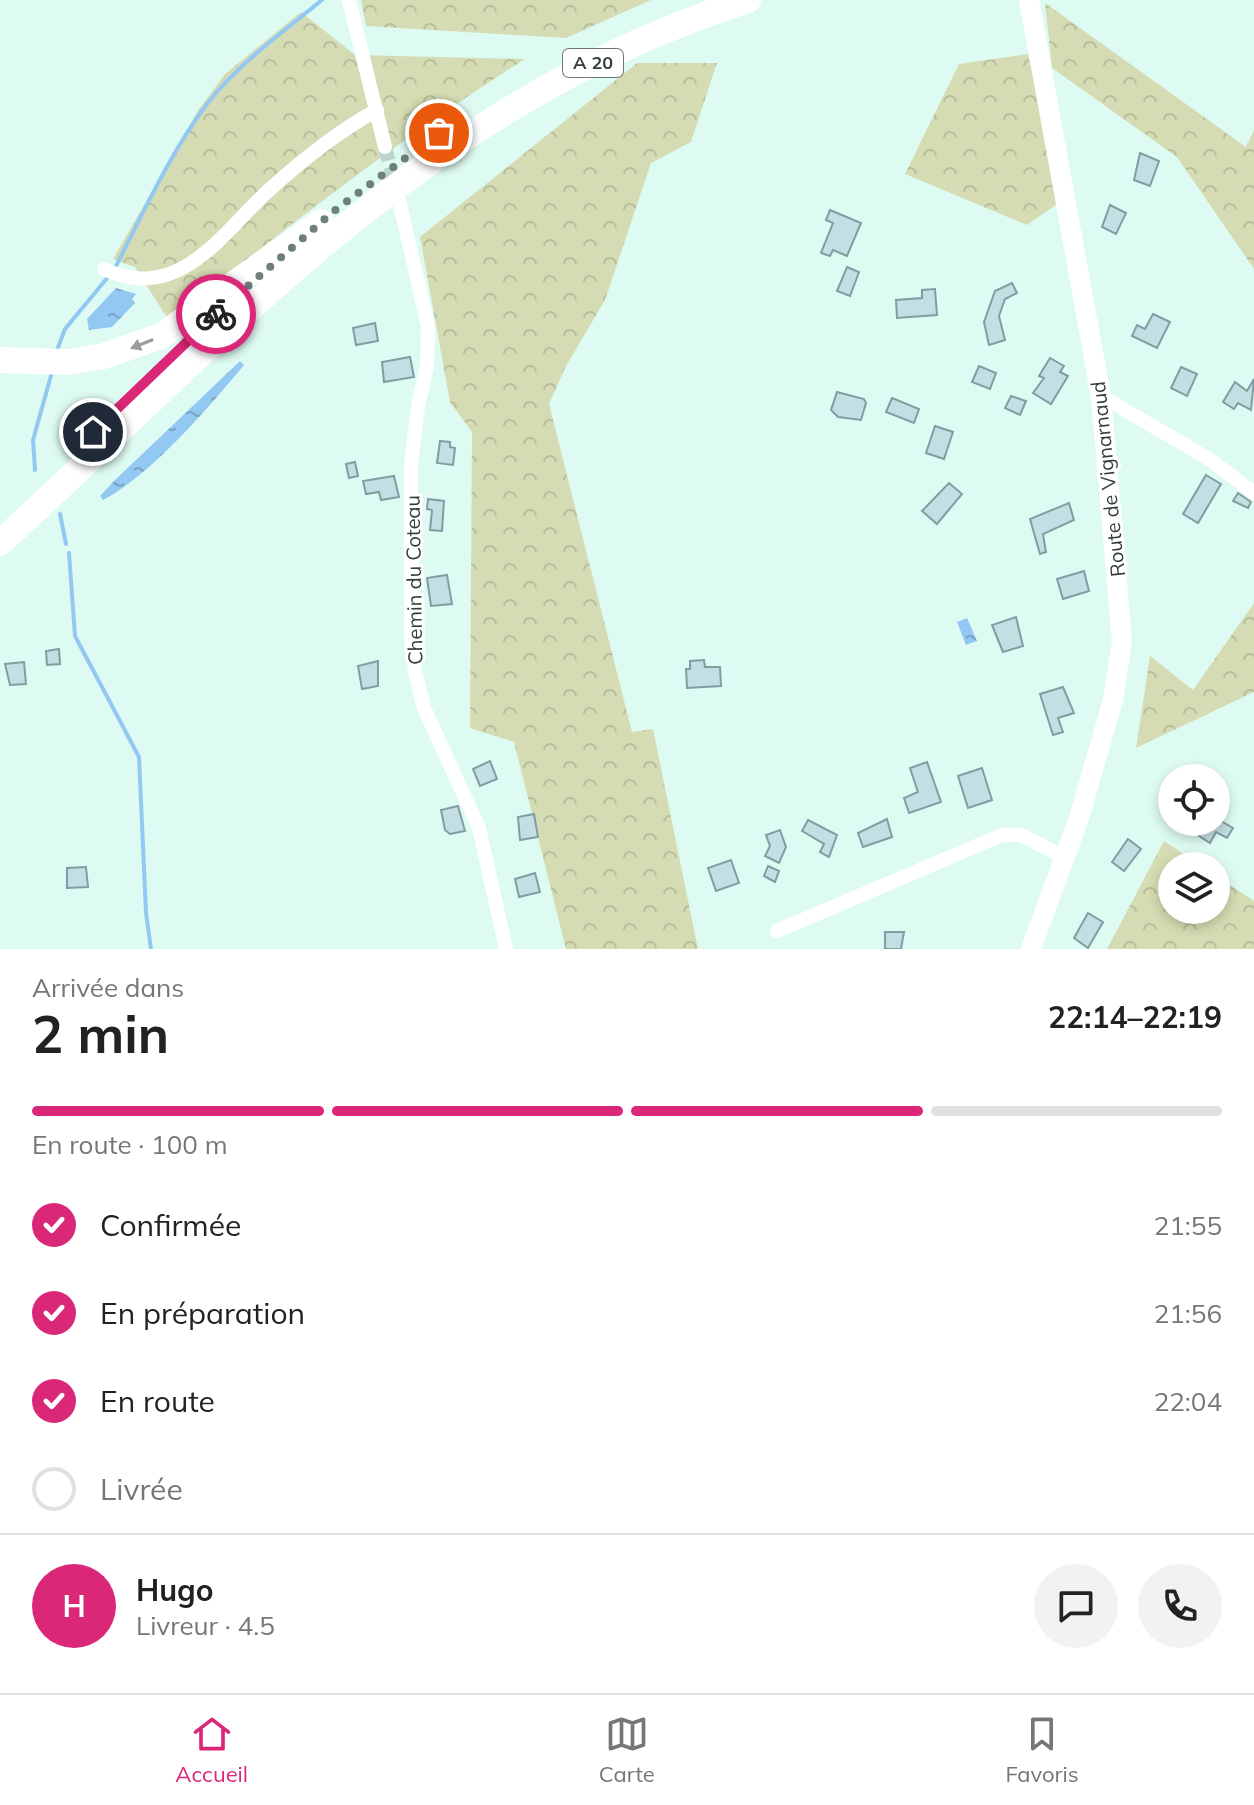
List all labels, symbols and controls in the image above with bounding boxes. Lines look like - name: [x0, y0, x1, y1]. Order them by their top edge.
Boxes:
- road number: A 20: [563, 49, 623, 77]
- pin: [405, 99, 473, 167]
- icon: bag: [417, 111, 461, 155]
- courier: [176, 274, 256, 354]
- icon: bike: [194, 292, 238, 336]
- one-way arrow: [129, 338, 153, 351]
- street label: Route de Vignarnaud: [1085, 380, 1130, 578]
- pin: [59, 398, 127, 466]
- icon: home: [71, 410, 115, 454]
- street label: Chemin du Coteau: [400, 495, 427, 665]
- map controls: [1158, 764, 1230, 924]
- button: locate: [1158, 764, 1230, 836]
- button: layers: [1158, 852, 1230, 924]
- text: Arrivée dans: [32, 971, 184, 1004]
- text: 22:14–22:19: [1048, 998, 1222, 1036]
- text: 2 min: [32, 1001, 169, 1066]
- text: En route · 100 m: [32, 1128, 228, 1161]
- icon: check: [32, 1203, 76, 1247]
- text: Confirmée: [100, 1206, 241, 1244]
- text: 21:55: [1154, 1209, 1222, 1242]
- icon: check: [32, 1291, 76, 1335]
- text: En préparation: [100, 1294, 305, 1332]
- text: 21:56: [1154, 1297, 1222, 1330]
- icon: check: [32, 1379, 76, 1423]
- text: En route: [100, 1382, 215, 1420]
- text: 22:04: [1154, 1385, 1222, 1418]
- text: Livrée: [100, 1470, 183, 1508]
- button: chat: [1034, 1564, 1118, 1648]
- button: phone: [1138, 1564, 1222, 1648]
- text: Hugo: [136, 1571, 214, 1609]
- text: H: [62, 1587, 86, 1625]
- text: Livreur · 4.5: [136, 1609, 275, 1642]
- tab: Accueil: [175, 1712, 248, 1788]
- tab: Carte: [599, 1712, 655, 1788]
- tab: Favoris: [1005, 1712, 1079, 1788]

